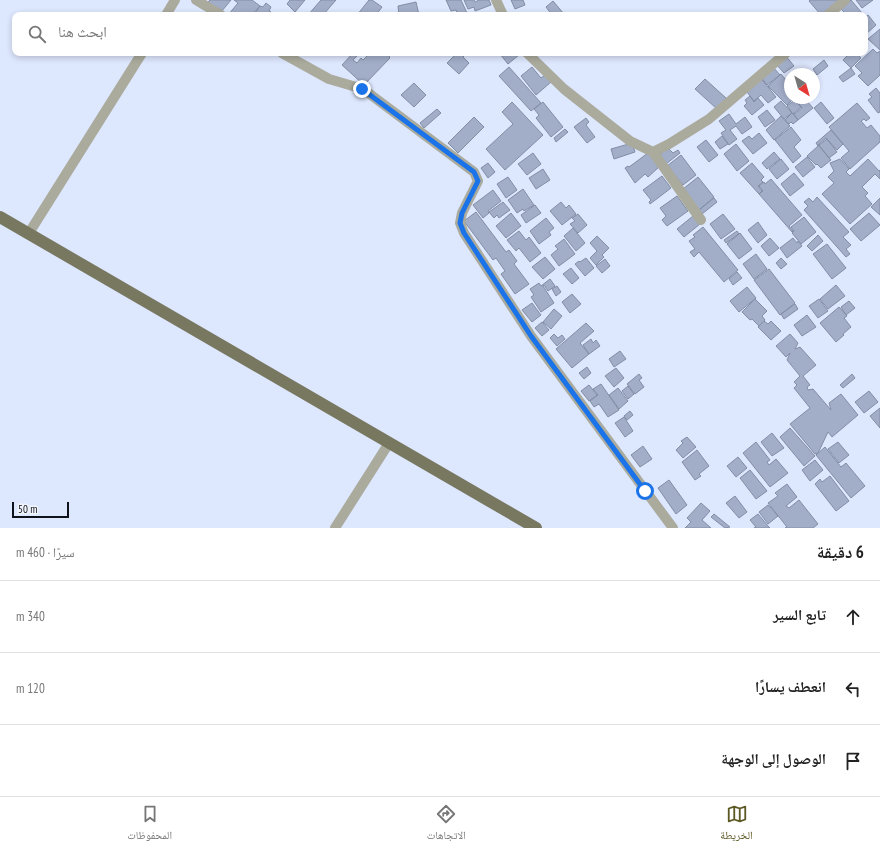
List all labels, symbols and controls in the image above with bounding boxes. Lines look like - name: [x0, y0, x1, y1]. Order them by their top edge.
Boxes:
- search box: [12, 12, 868, 56]
- text: ابحث هنا: [58, 22, 107, 41]
- icon: search: [26, 23, 48, 45]
- north arrow: [784, 68, 820, 104]
- route end: [353, 80, 371, 98]
- route start: [636, 482, 654, 500]
- scale bar: [12, 500, 69, 519]
- text: 50 m: [18, 502, 37, 516]
- text: 6 دقيقة: [817, 541, 864, 563]
- text: سيرًا · 460 m: [16, 544, 75, 561]
- text: تابع السير: [773, 605, 826, 624]
- icon: ahead: [842, 606, 864, 628]
- text: 340 m: [16, 608, 45, 625]
- text: انعطف يسارًا: [755, 677, 826, 696]
- icon: left: [842, 678, 864, 700]
- text: 120 m: [16, 680, 45, 697]
- text: الوصول إلى الوجهة: [721, 749, 826, 768]
- icon: arrive: [842, 750, 864, 772]
- tab: المحفوظات: [127, 803, 172, 846]
- tab: الاتجاهات: [427, 803, 466, 846]
- tab: الخريطة: [720, 803, 753, 846]

